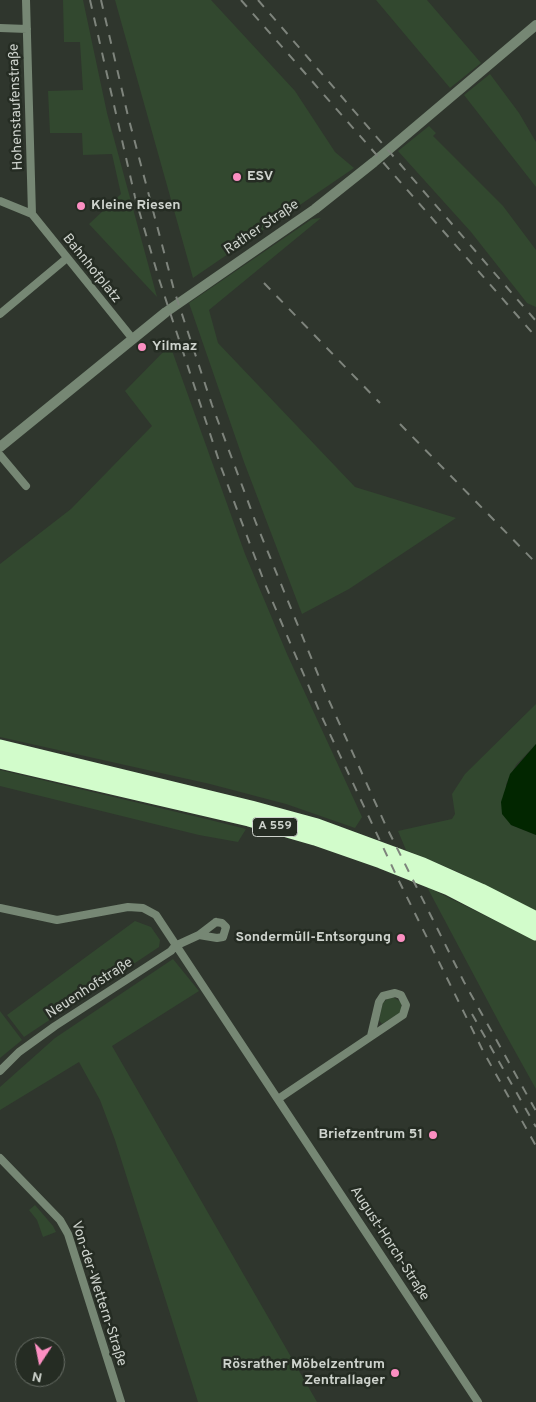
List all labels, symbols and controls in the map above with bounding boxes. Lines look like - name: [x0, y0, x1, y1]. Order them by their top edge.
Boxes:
- street label: Hohenstaufenstraße: [6, 43, 28, 171]
- place label: ESV: [247, 169, 273, 185]
- marker: ESV: [231, 171, 243, 183]
- street label: Rather Straße: [221, 197, 303, 259]
- place label: Kleine Riesen: [91, 198, 181, 214]
- marker: Kleine Riesen: [75, 200, 87, 212]
- street label: Bahnhofplatz: [58, 231, 124, 307]
- place label: Yilmaz: [152, 339, 197, 355]
- marker: Yilmaz: [136, 341, 148, 353]
- road number: A 559: [252, 818, 298, 836]
- place label: Sondermüll-Entsorgung: [236, 930, 391, 946]
- marker: Sondermüll-Entsorgung: [395, 932, 407, 944]
- street label: Neuenhofstraße: [44, 955, 136, 1023]
- place label: Briefzentrum 51: [318, 1127, 423, 1143]
- marker: Briefzentrum 51: [427, 1129, 439, 1141]
- street label: August-Horch-Straße: [346, 1184, 432, 1304]
- street label: Von-der-Wettern-Straße: [67, 1219, 129, 1369]
- north arrow: [15, 1337, 65, 1387]
- place label: Rösrather Möbelzentrum Zentrallager: [223, 1357, 385, 1390]
- text: N: [31, 1367, 44, 1386]
- marker: Rösrather Möbelzentrum Zentrallager: [389, 1367, 401, 1379]

